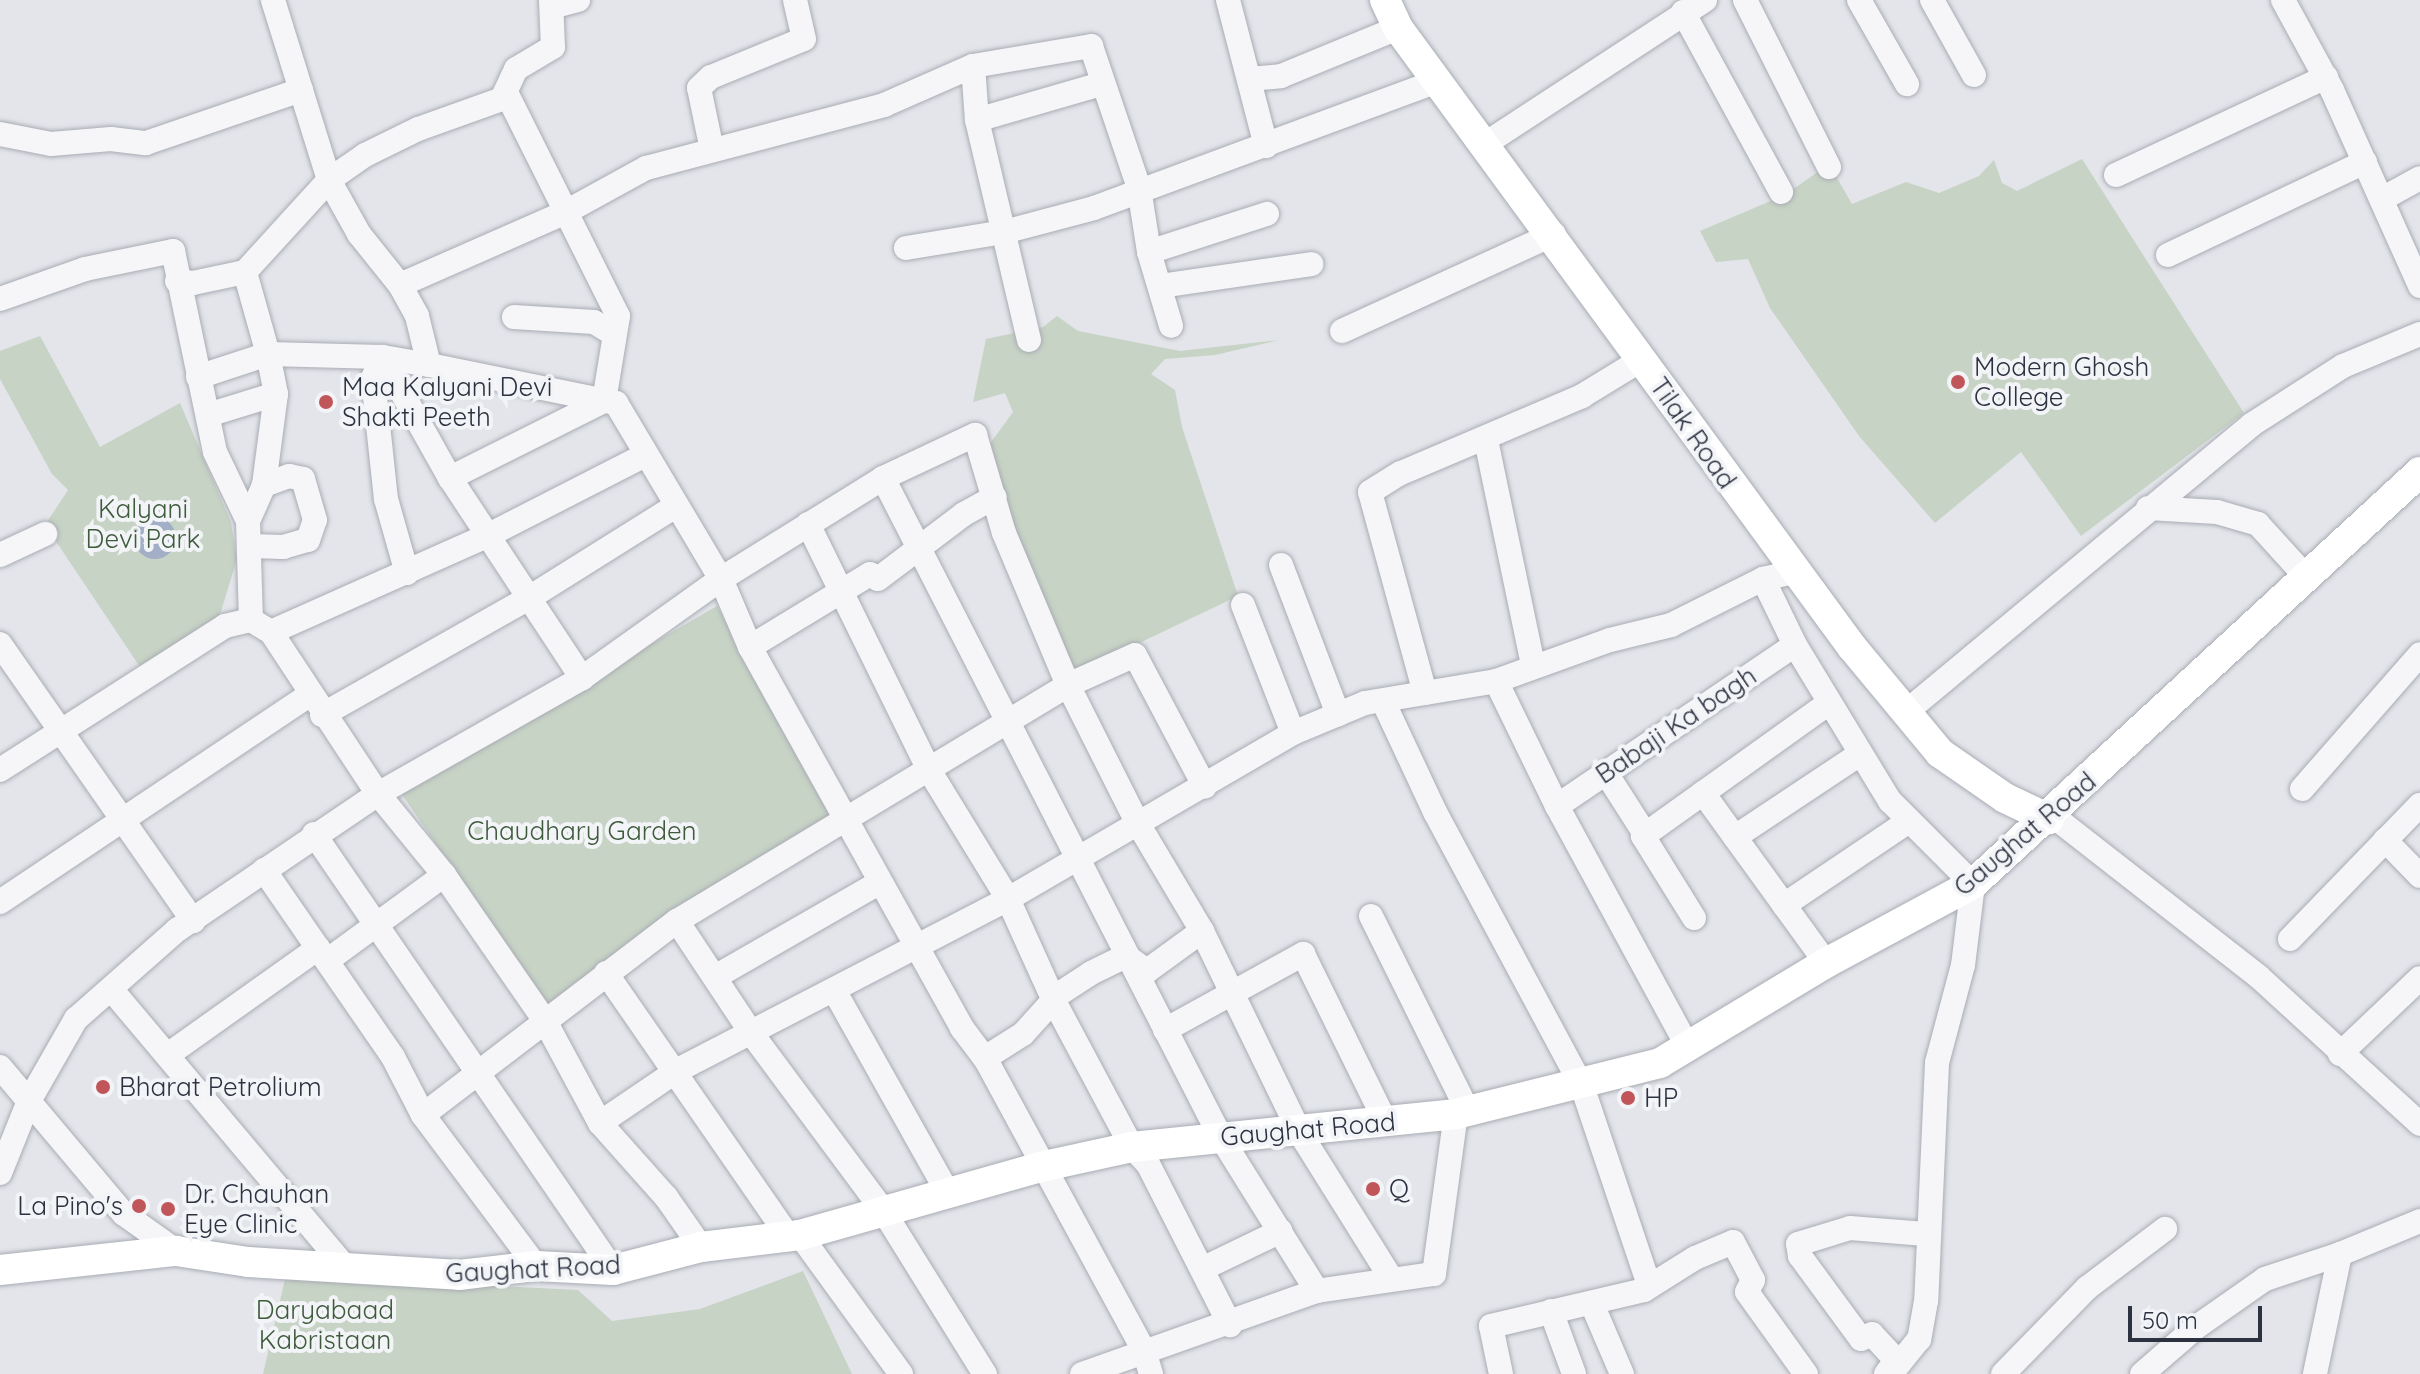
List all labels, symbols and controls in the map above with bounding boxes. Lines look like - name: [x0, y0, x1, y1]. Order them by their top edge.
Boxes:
- place label: Modern Ghosh College: [1974, 351, 2149, 412]
- place label: Maa Kalyani Devi Shakti Peeth: [342, 371, 552, 432]
- street label: Tilak Road: [1643, 371, 1743, 495]
- marker: Modern Ghosh College: [1949, 373, 1967, 391]
- marker: Maa Kalyani Devi Shakti Peeth: [317, 393, 335, 411]
- park label: Kalyani Devi Park: [86, 493, 200, 554]
- street label: Babaji Ka bagh: [1590, 660, 1762, 790]
- street label: Gaughat Road: [1948, 766, 2102, 902]
- park label: Chaudhary Garden: [467, 815, 697, 847]
- place label: Bharat Petrolium: [119, 1071, 322, 1103]
- marker: Bharat Petrolium: [94, 1078, 112, 1096]
- place label: HP: [1644, 1082, 1678, 1114]
- marker: HP: [1619, 1089, 1637, 1107]
- street label: Gaughat Road: [1219, 1106, 1397, 1152]
- place label: Q: [1389, 1173, 1409, 1205]
- place label: Dr. Chauhan Eye Clinic: [184, 1178, 329, 1240]
- marker: Q: [1364, 1180, 1382, 1198]
- place label: La Pino's: [17, 1190, 123, 1222]
- marker: La Pino's: [130, 1197, 148, 1215]
- marker: Dr. Chauhan Eye Clinic: [159, 1200, 177, 1218]
- street label: Gaughat Road: [444, 1249, 622, 1289]
- scale bar: [2132, 1290, 2266, 1340]
- park label: Daryabaad Kabristaan: [256, 1294, 394, 1356]
- text: 50 m: [2142, 1305, 2198, 1335]

